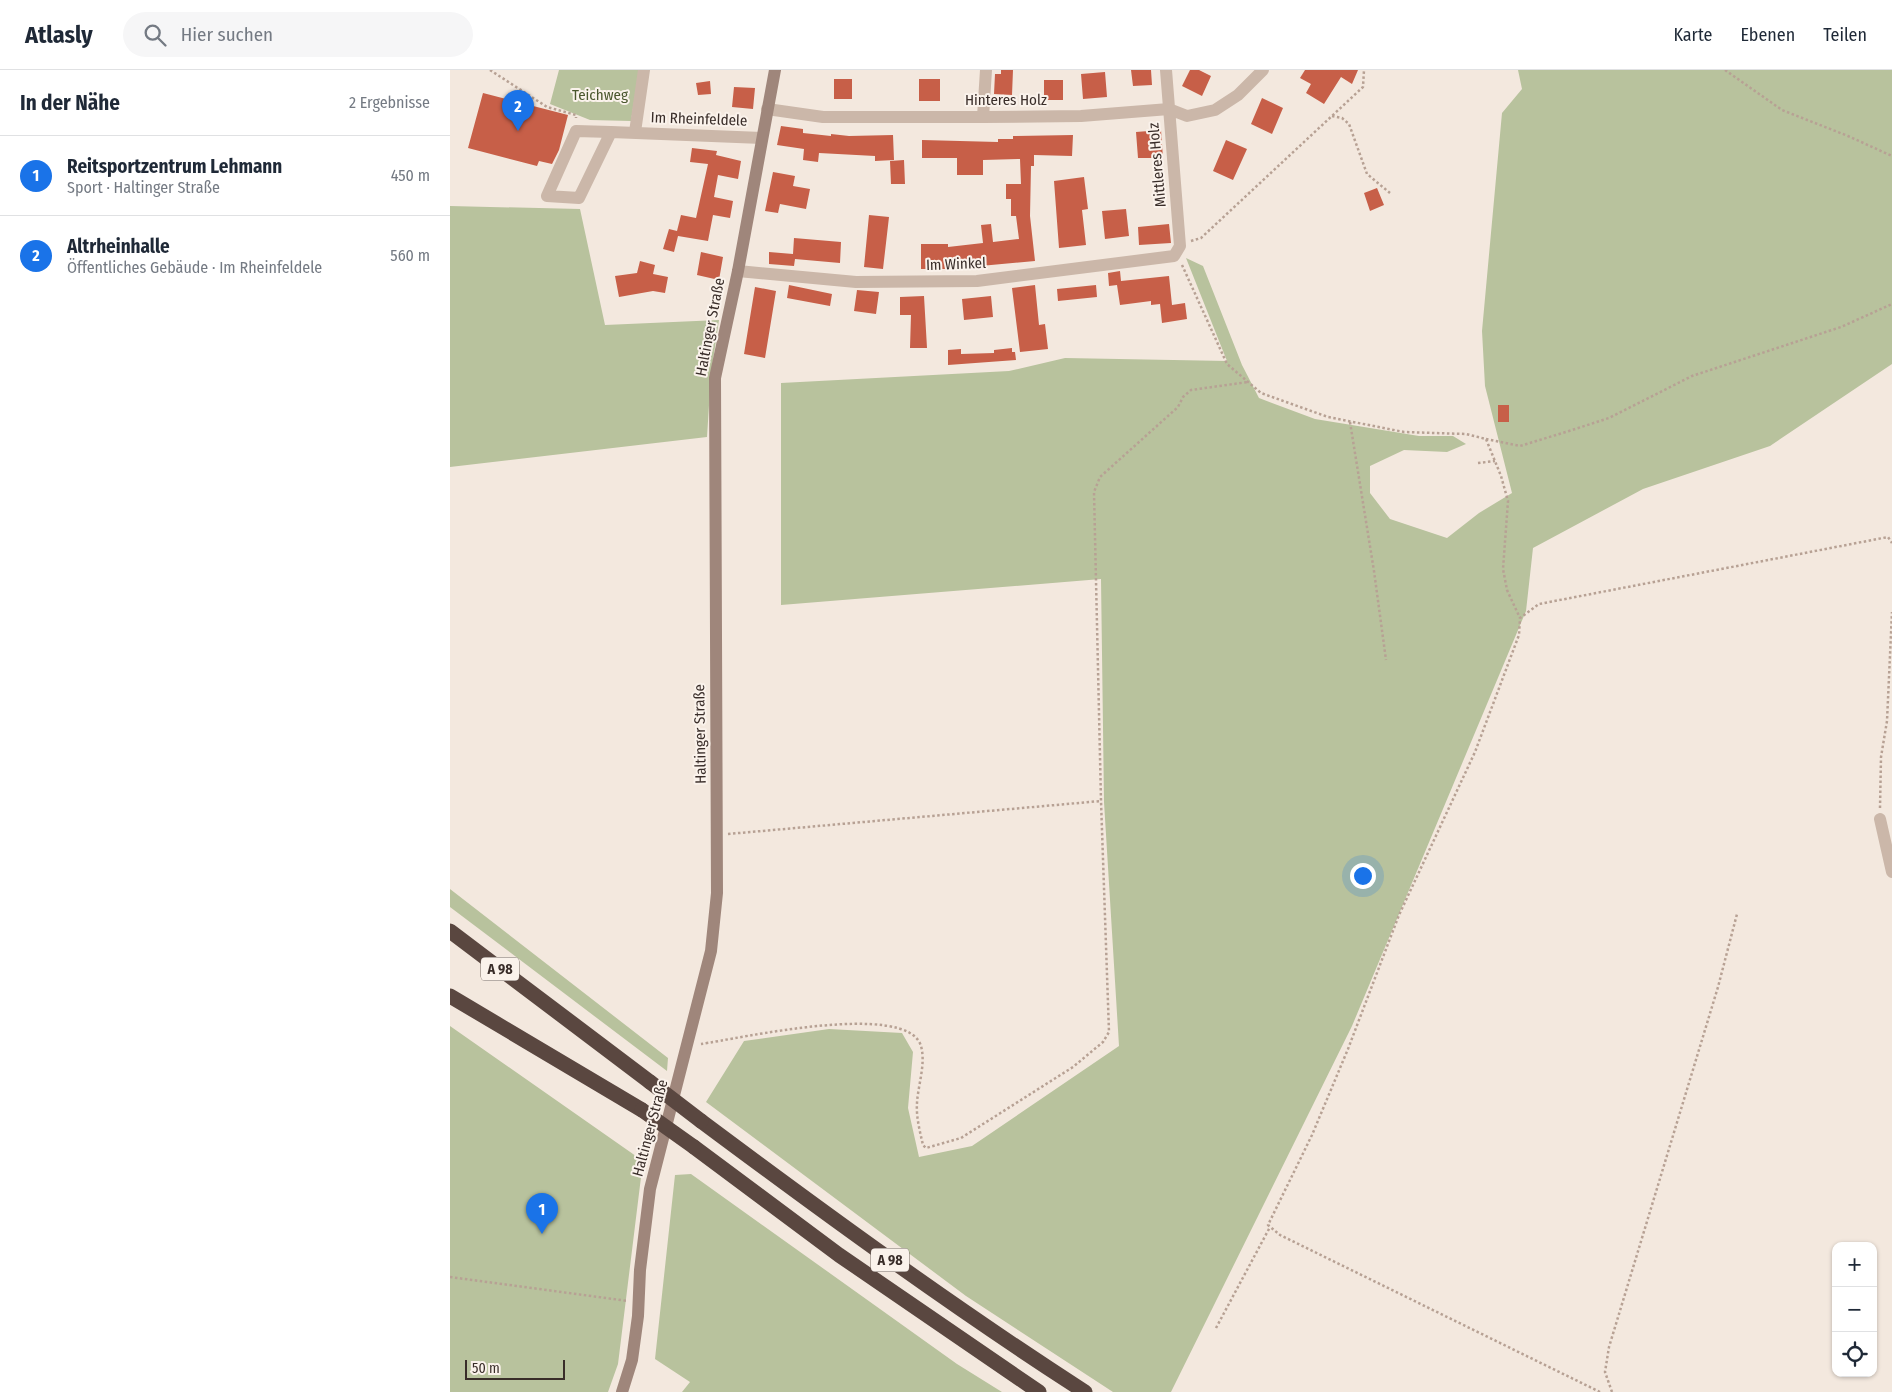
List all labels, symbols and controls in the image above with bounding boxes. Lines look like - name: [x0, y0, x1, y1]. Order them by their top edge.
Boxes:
- search box: [123, 12, 473, 57]
- text: Atlasly: [25, 21, 93, 49]
- icon: search: [141, 21, 169, 49]
- text: Hier suchen: [181, 23, 273, 46]
- text: Karte: [1673, 24, 1712, 46]
- text: Ebenen: [1740, 24, 1795, 46]
- text: Teilen: [1823, 24, 1867, 46]
- park label: Teichweg: [572, 86, 628, 104]
- text: In der Nähe: [20, 90, 120, 116]
- pin: 2: [502, 90, 534, 131]
- street label: Hinteres Holz: [965, 91, 1047, 109]
- text: 2 Ergebnisse: [349, 93, 430, 112]
- street label: Im Rheinfeldele: [650, 108, 748, 130]
- street label: Mittleres Holz: [1144, 122, 1170, 208]
- text: Reitsportzentrum Lehmann: [67, 155, 282, 178]
- text: 1: [33, 166, 39, 185]
- text: 450 m: [391, 166, 430, 185]
- text: Sport · Haltinger Straße: [67, 178, 220, 197]
- text: Altrheinhalle: [67, 235, 170, 258]
- text: 2: [32, 246, 40, 265]
- text: 560 m: [390, 246, 430, 265]
- street label: Im Winkel: [926, 254, 986, 274]
- text: Öffentliches Gebäude · Im Rheinfeldele: [67, 258, 322, 277]
- street label: Haltinger Straße: [692, 276, 728, 378]
- street label: Haltinger Straße: [690, 684, 710, 784]
- your location: [1350, 863, 1376, 889]
- road number: A 98: [481, 958, 519, 981]
- street label: Haltinger Straße: [628, 1078, 672, 1178]
- pin: 1: [526, 1193, 558, 1234]
- map controls: [1832, 1242, 1877, 1377]
- button: +: [1832, 1242, 1877, 1287]
- road number: A 98: [871, 1248, 909, 1272]
- button: −: [1832, 1287, 1877, 1332]
- button: locate: [1832, 1332, 1877, 1377]
- scale bar: [465, 1357, 565, 1380]
- text: 50 m: [472, 1360, 500, 1377]

